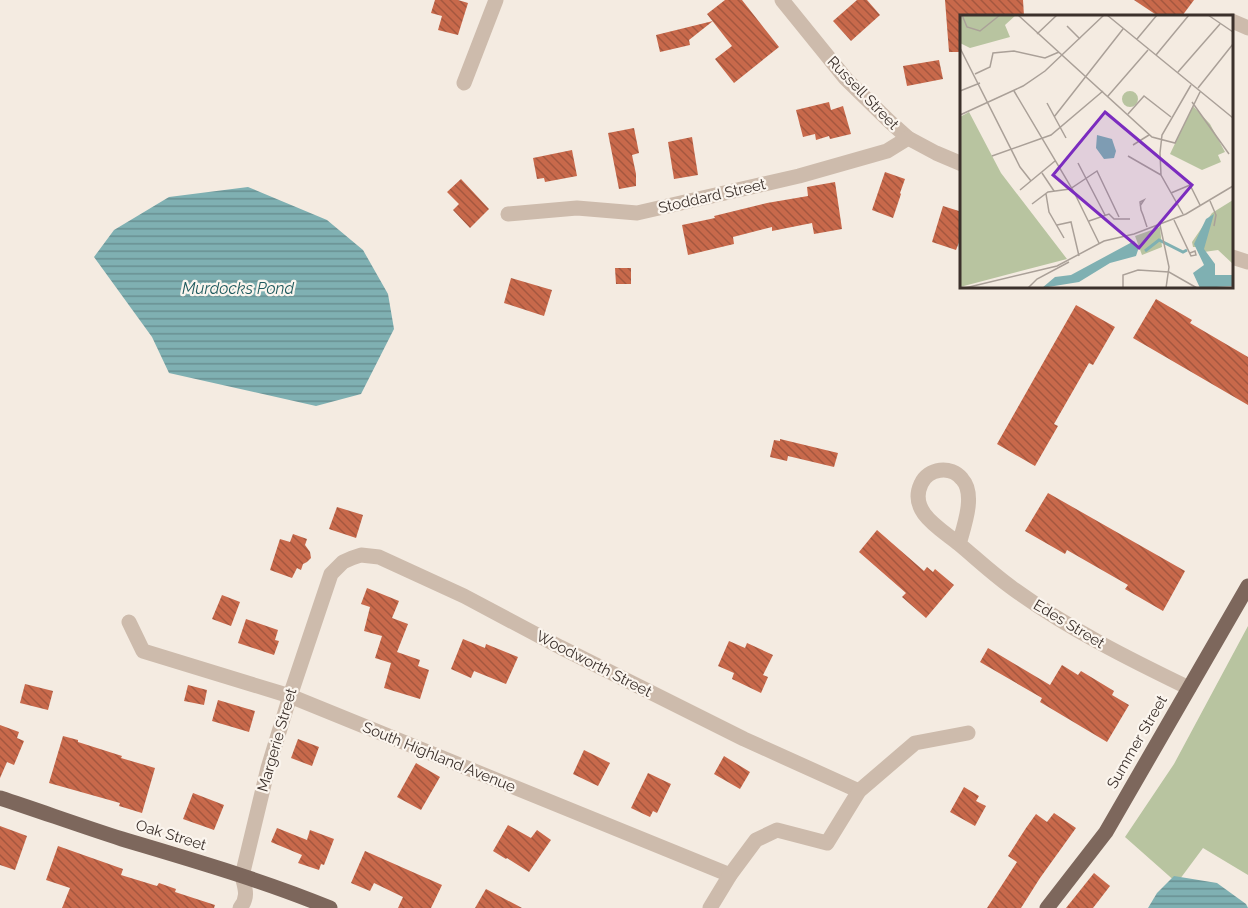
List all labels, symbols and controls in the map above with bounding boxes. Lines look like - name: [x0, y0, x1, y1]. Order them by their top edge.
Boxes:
- inset map: [960, 15, 1233, 288]
- street label: Russell Street: [824, 53, 902, 133]
- street label: Stoddard Street: [657, 175, 767, 217]
- water label: Murdocks Pond: [182, 279, 295, 298]
- street label: Edes Street: [1030, 596, 1108, 652]
- street label: Woodworth Street: [533, 627, 655, 701]
- street label: Margerie Street: [254, 686, 300, 794]
- street label: Summer Street: [1103, 692, 1171, 792]
- street label: South Highland Avenue: [360, 718, 518, 796]
- street label: Oak Street: [134, 816, 208, 854]

